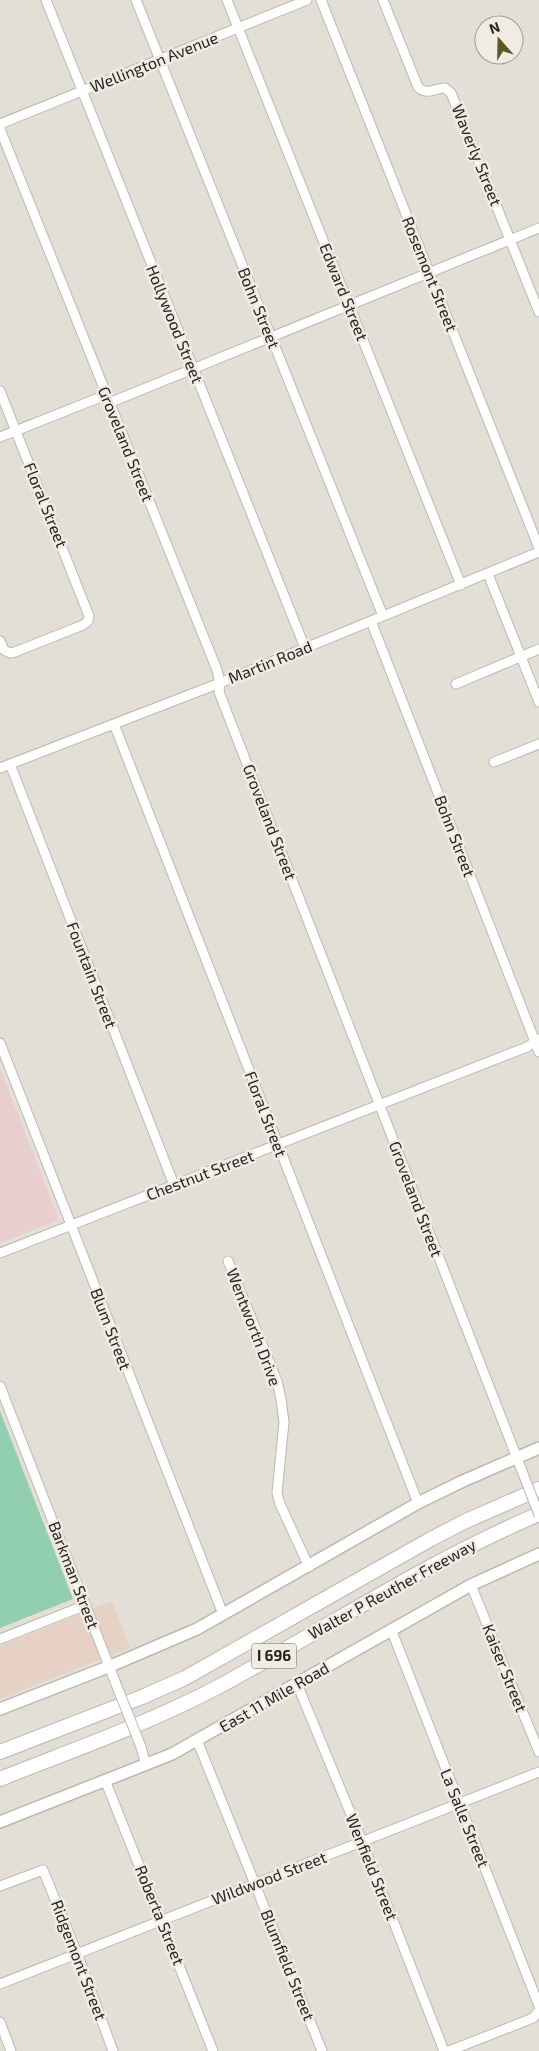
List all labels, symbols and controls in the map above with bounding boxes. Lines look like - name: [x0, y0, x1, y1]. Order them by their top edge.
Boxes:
- north arrow: [474, 15, 524, 65]
- text: N: [487, 18, 502, 37]
- street label: Wellington Avenue: [87, 27, 221, 96]
- street label: Waverly Street: [448, 101, 506, 208]
- street label: Rosemont Street: [399, 214, 462, 334]
- street label: Edward Street: [316, 240, 373, 343]
- street label: Hollywood Street: [143, 262, 208, 386]
- street label: Bohn Street: [235, 265, 284, 351]
- street label: Groveland Street: [95, 384, 158, 504]
- street label: Floral Street: [21, 460, 72, 550]
- street label: Martin Road: [225, 636, 315, 687]
- street label: Groveland Street: [240, 761, 301, 882]
- street label: Bohn Street: [431, 792, 480, 879]
- street label: Fountain Street: [64, 919, 121, 1031]
- street label: Floral Street: [241, 1068, 291, 1159]
- street label: Groveland Street: [386, 1138, 447, 1259]
- street label: Chestnut Street: [143, 1145, 256, 1204]
- street label: Wentworth Drive: [223, 1265, 286, 1388]
- street label: Blum Street: [87, 1285, 136, 1372]
- street label: Barkman Street: [45, 1518, 104, 1631]
- street label: Walter P Reuther Freeway: [305, 1534, 479, 1643]
- street label: Kaiser Street: [479, 1621, 532, 1715]
- road number: I 696: [252, 1644, 296, 1668]
- street label: East 11 Mile Road: [215, 1657, 332, 1736]
- street label: La Salle Street: [437, 1766, 494, 1870]
- street label: Wenfield Street: [342, 1811, 402, 1923]
- street label: Wildwood Street: [209, 1847, 329, 1908]
- street label: Roberta Street: [132, 1862, 189, 1967]
- street label: Ridgemont Street: [48, 1897, 111, 2023]
- street label: Blumfield Street: [258, 1907, 319, 2023]

